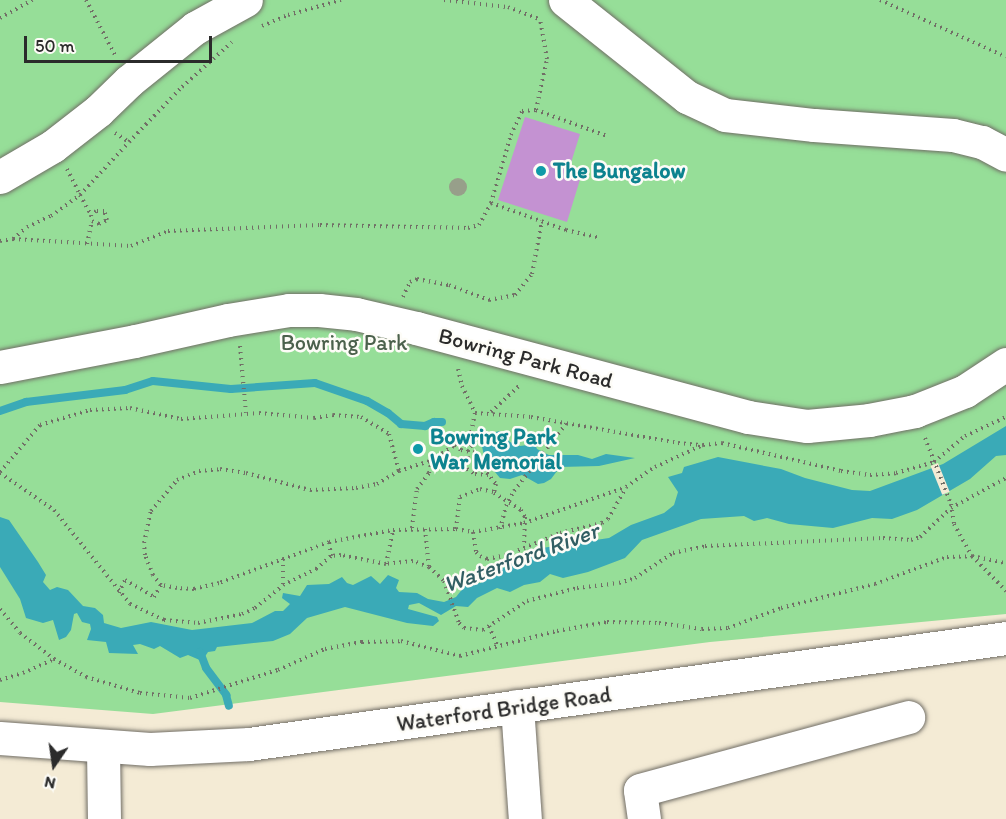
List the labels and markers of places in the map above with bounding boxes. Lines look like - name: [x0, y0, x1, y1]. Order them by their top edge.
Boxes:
- place label: The Bungalow: [553, 158, 686, 184]
- marker: The Bungalow: [534, 164, 548, 178]
- place label: Bowring Park War Memorial: [430, 423, 562, 475]
- marker: Bowring Park War Memorial: [411, 442, 425, 456]

